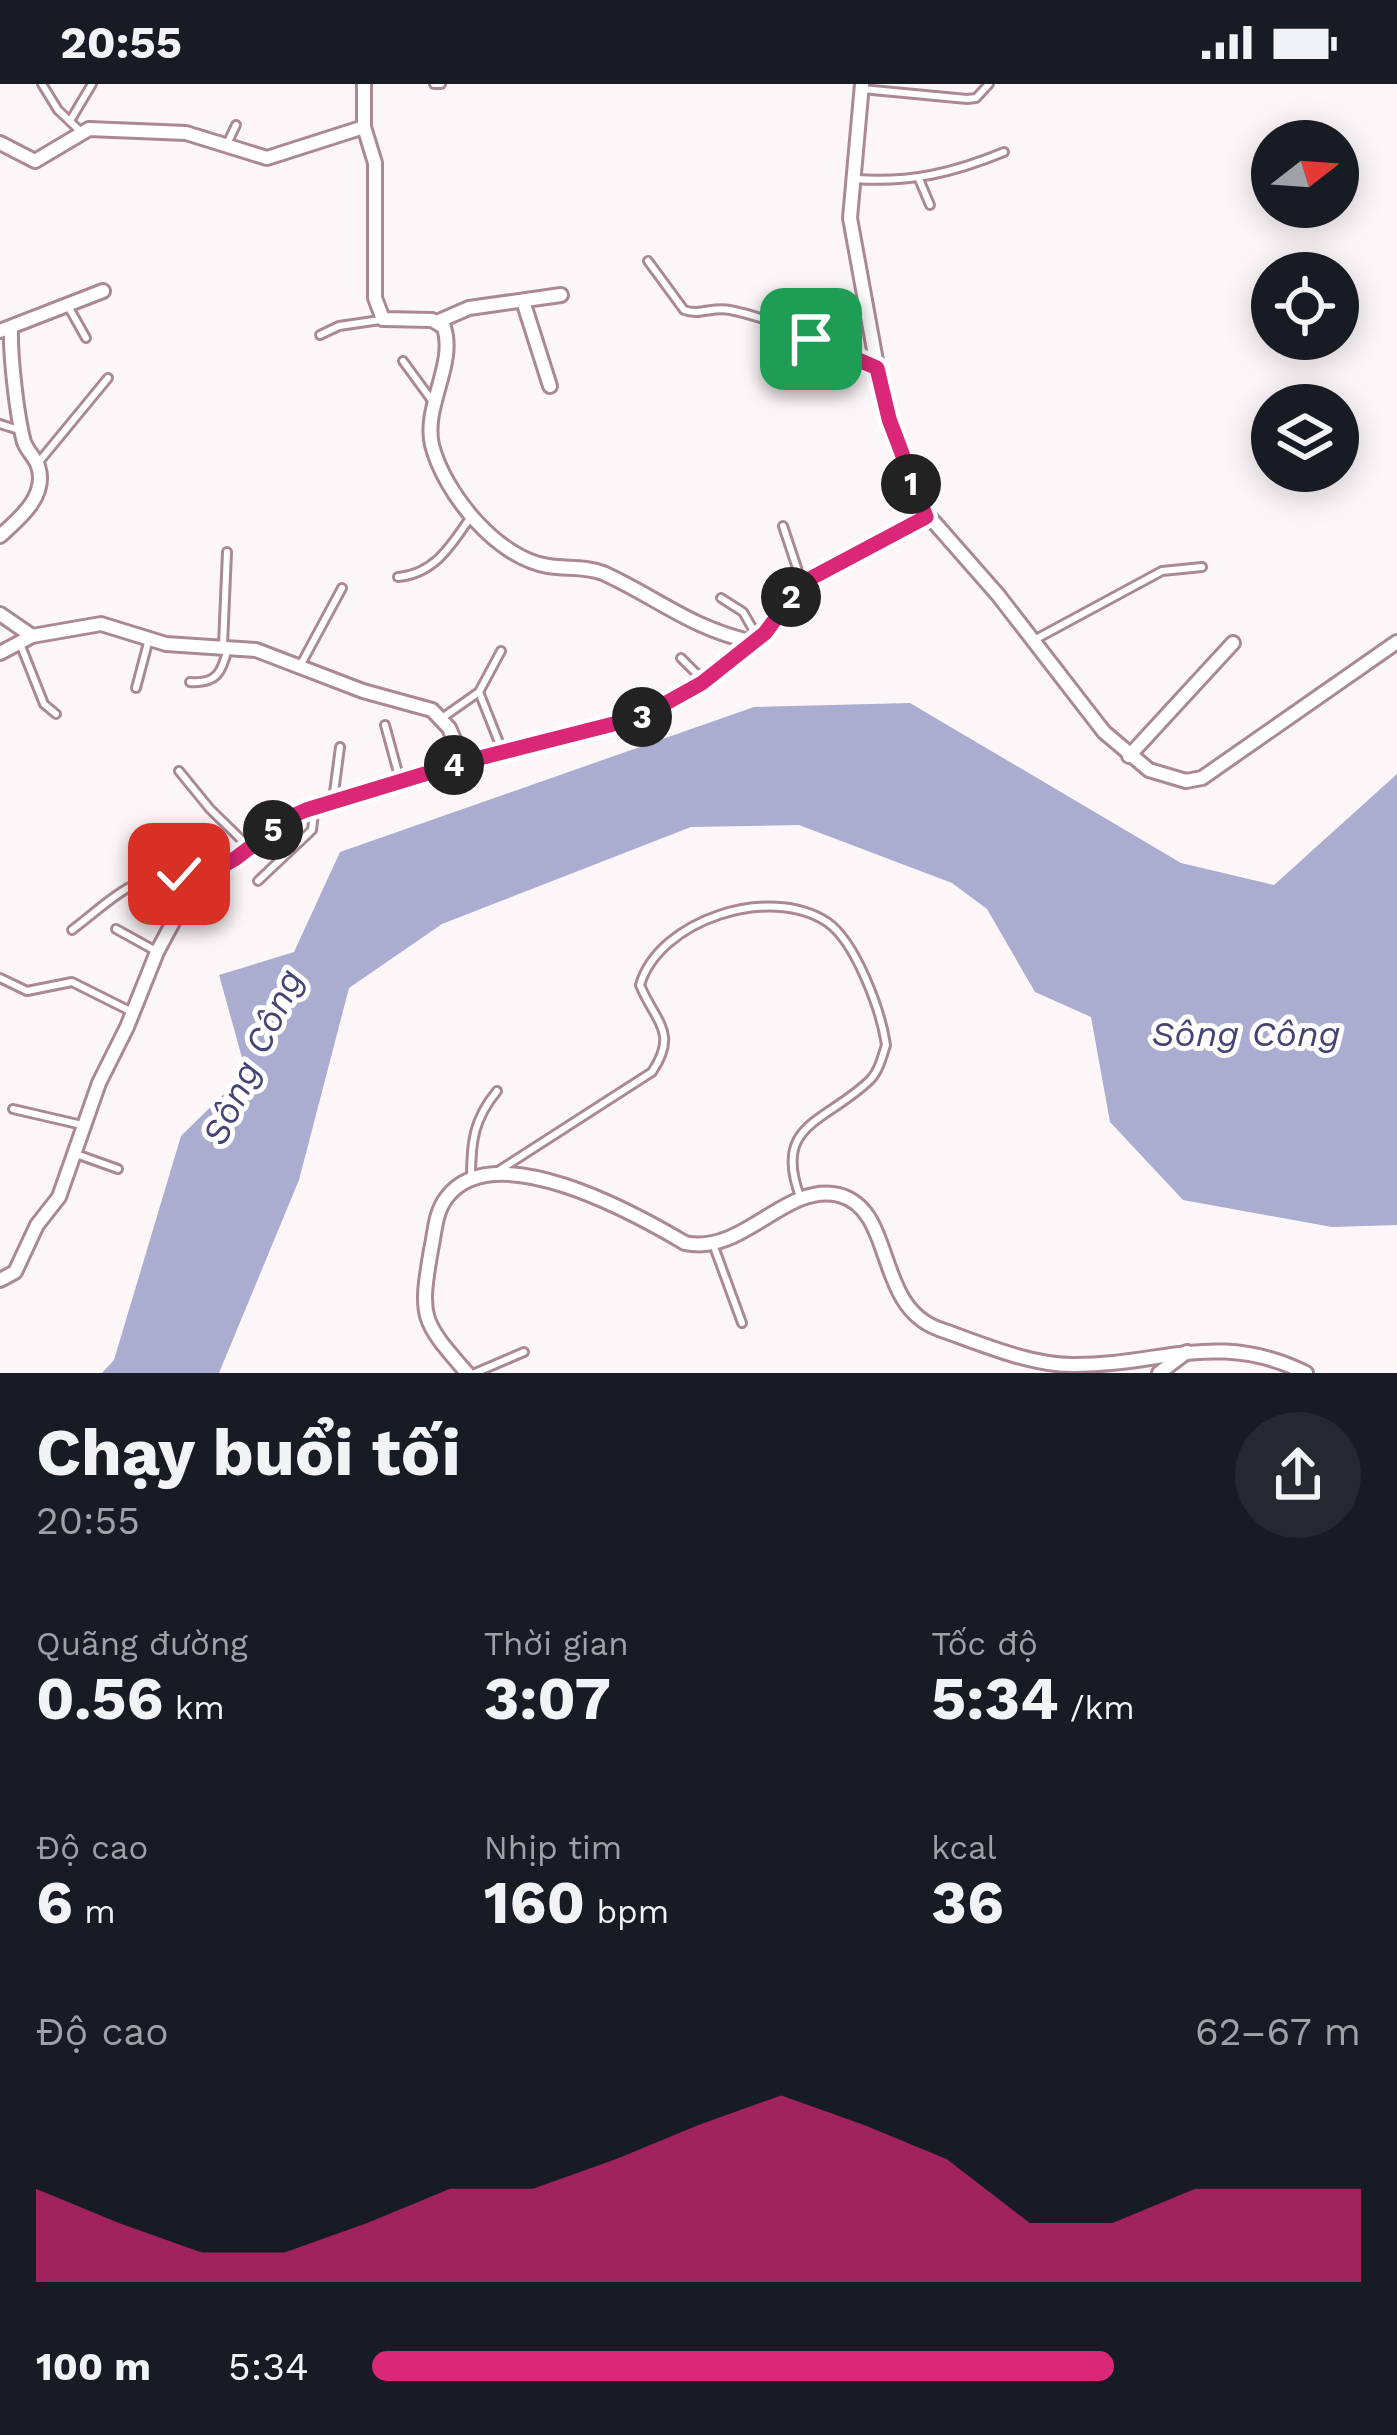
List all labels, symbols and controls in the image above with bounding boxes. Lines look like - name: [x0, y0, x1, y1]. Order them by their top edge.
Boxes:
- text: 20:55: [60, 16, 182, 69]
- north arrow: [1251, 120, 1359, 228]
- map controls: [1251, 120, 1359, 492]
- button: locate: [1251, 252, 1359, 360]
- pin: [760, 288, 862, 390]
- icon: arrive: [778, 306, 844, 372]
- button: layers: [1251, 384, 1359, 492]
- pin: 1: [881, 454, 941, 514]
- text: 1: [904, 464, 918, 503]
- pin: 2: [761, 567, 821, 627]
- text: 2: [781, 577, 801, 616]
- pin: 3: [612, 687, 672, 747]
- text: 3: [632, 697, 652, 736]
- pin: 4: [424, 735, 484, 795]
- text: 4: [443, 745, 465, 784]
- pin: 5: [243, 800, 303, 860]
- text: 5: [263, 810, 283, 849]
- pin: [128, 823, 230, 925]
- icon: check: [146, 841, 212, 907]
- water label: Sông Công: [194, 962, 312, 1152]
- water label: Sông Công: [1151, 1013, 1341, 1055]
- button: share: [1235, 1412, 1361, 1538]
- text: Chạy buổi tối: [36, 1414, 461, 1491]
- text: 20:55: [36, 1498, 140, 1543]
- text: Quãng đường: [36, 1624, 248, 1663]
- text: Thời gian: [484, 1624, 629, 1663]
- text: Tốc độ: [931, 1624, 1038, 1663]
- text: 0.56: [36, 1663, 163, 1734]
- text: 3:07: [484, 1663, 611, 1734]
- text: 5:34: [931, 1663, 1059, 1734]
- text: km: [163, 1688, 225, 1727]
- text: /km: [1059, 1688, 1135, 1727]
- text: Độ cao: [36, 1828, 148, 1867]
- text: Nhịp tim: [484, 1828, 622, 1867]
- text: kcal: [931, 1828, 997, 1867]
- text: 6: [36, 1867, 73, 1938]
- text: 160: [484, 1867, 585, 1938]
- text: 36: [931, 1867, 1004, 1938]
- text: m: [73, 1892, 116, 1931]
- text: bpm: [585, 1892, 669, 1931]
- text: Độ cao: [36, 2009, 169, 2054]
- text: 62–67 m: [1195, 2009, 1361, 2054]
- text: 100 m: [36, 2344, 151, 2389]
- text: 5:34: [228, 2344, 309, 2389]

